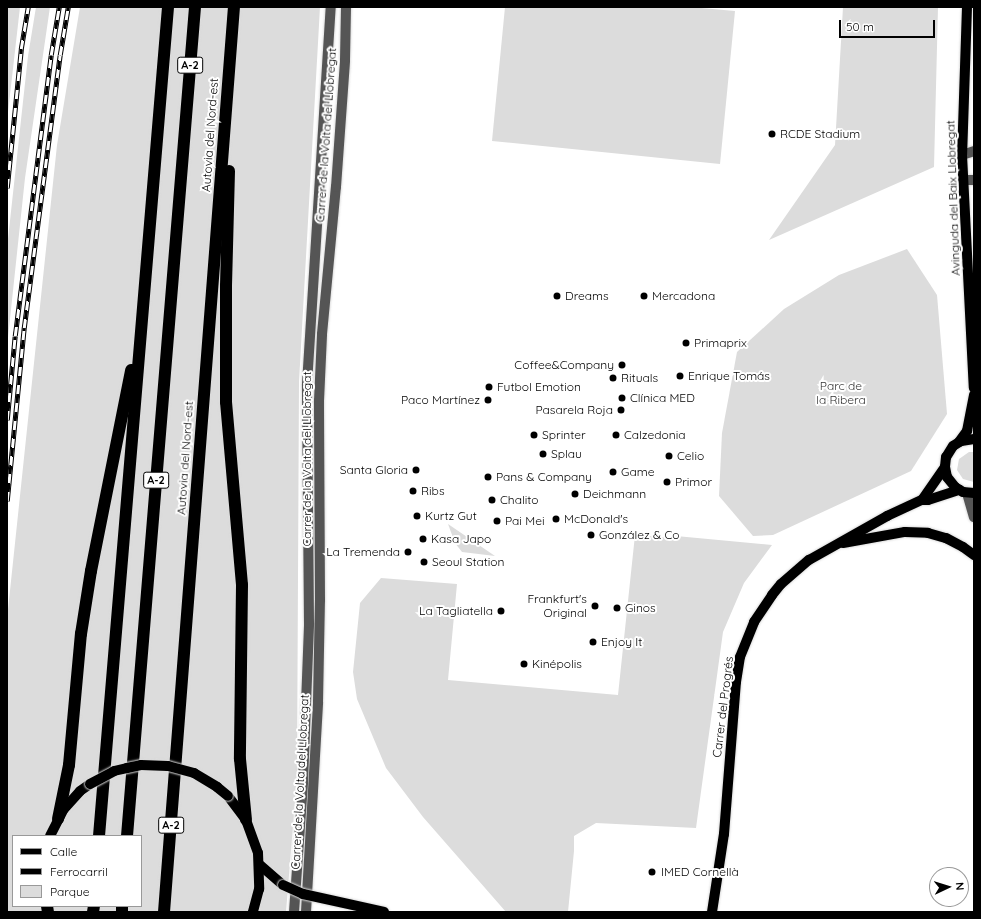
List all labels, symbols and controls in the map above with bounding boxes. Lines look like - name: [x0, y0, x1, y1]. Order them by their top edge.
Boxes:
- scale bar: [841, 12, 937, 38]
- text: 50 m: [846, 19, 874, 34]
- street label: Carrer de la Volta del Llobregat: [313, 47, 339, 223]
- road number: A-2: [177, 56, 203, 74]
- street label: Autovia del Nord-est: [199, 78, 221, 192]
- street label: Avinguda del Baix Llobregat: [943, 120, 963, 276]
- place label: RCDE Stadium: [780, 127, 860, 141]
- marker: RCDE Stadium: [767, 129, 777, 139]
- place label: Dreams: [565, 289, 609, 303]
- place label: Mercadona: [652, 289, 715, 303]
- marker: Dreams: [552, 291, 562, 301]
- marker: Mercadona: [639, 291, 649, 301]
- place label: Primaprix: [694, 336, 747, 350]
- marker: Primaprix: [681, 338, 691, 348]
- place label: Coffee&Company: [514, 358, 614, 372]
- marker: Coffee&Company: [617, 360, 627, 370]
- place label: Enrique Tomás: [688, 369, 770, 383]
- street label: Carrer de la Volta del Llobregat: [300, 371, 314, 547]
- place label: Rituals: [621, 371, 658, 385]
- marker: Enrique Tomás: [675, 371, 685, 381]
- marker: Rituals: [608, 373, 618, 383]
- park label: Parc de la Ribera: [816, 379, 866, 407]
- place label: Futbol Emotion: [497, 380, 581, 394]
- marker: Futbol Emotion: [484, 382, 494, 392]
- place label: Clínica MED: [630, 391, 695, 405]
- place label: Paco Martínez: [401, 393, 480, 407]
- marker: Clínica MED: [617, 393, 627, 403]
- marker: Paco Martínez: [483, 395, 493, 405]
- street label: Autovia del Nord-est: [174, 401, 196, 515]
- place label: Pasarela Roja: [535, 403, 613, 417]
- marker: Pasarela Roja: [616, 405, 626, 415]
- place label: Sprinter: [542, 428, 586, 442]
- place label: Calzedonia: [624, 428, 686, 442]
- marker: Sprinter: [529, 430, 539, 440]
- marker: Calzedonia: [611, 430, 621, 440]
- place label: Splau: [551, 447, 582, 461]
- marker: Splau: [538, 449, 548, 459]
- place label: Celio: [677, 449, 704, 463]
- marker: Celio: [664, 451, 674, 461]
- place label: Santa Gloria: [340, 463, 408, 477]
- marker: Santa Gloria: [411, 465, 421, 475]
- place label: Game: [621, 465, 655, 479]
- marker: Game: [608, 467, 618, 477]
- place label: Pans & Company: [496, 470, 592, 484]
- road number: A-2: [143, 471, 169, 489]
- marker: Pans & Company: [483, 472, 493, 482]
- place label: Primor: [675, 475, 712, 489]
- marker: Primor: [662, 477, 672, 487]
- place label: Ribs: [421, 484, 445, 498]
- marker: Ribs: [408, 486, 418, 496]
- place label: Deichmann: [583, 487, 646, 501]
- marker: Deichmann: [570, 489, 580, 499]
- place label: Chalito: [500, 493, 539, 507]
- marker: Chalito: [487, 495, 497, 505]
- place label: Kurtz Gut: [425, 509, 477, 523]
- marker: Kurtz Gut: [412, 511, 422, 521]
- place label: McDonald's: [564, 512, 628, 526]
- place label: Pai Mei: [505, 514, 544, 528]
- marker: McDonald's: [551, 514, 561, 524]
- marker: Pai Mei: [492, 516, 502, 526]
- place label: González & Co: [599, 528, 679, 542]
- marker: González & Co: [586, 530, 596, 540]
- place label: Kasa Japo: [431, 532, 491, 546]
- marker: Kasa Japo: [418, 534, 428, 544]
- place label: La Tremenda: [326, 545, 400, 559]
- marker: La Tremenda: [403, 547, 413, 557]
- place label: Seoul Station: [432, 555, 505, 569]
- marker: Seoul Station: [419, 557, 429, 567]
- place label: Frankfurt's Original: [527, 592, 587, 620]
- marker: Frankfurt's Original: [590, 601, 600, 611]
- place label: Ginos: [625, 601, 656, 615]
- marker: Ginos: [612, 603, 622, 613]
- place label: La Tagliatella: [419, 604, 493, 618]
- marker: La Tagliatella: [496, 606, 506, 616]
- place label: Enjoy It: [601, 635, 642, 649]
- marker: Enjoy It: [588, 637, 598, 647]
- street label: Carrer del Progrés: [710, 656, 736, 758]
- place label: Kinépolis: [532, 657, 582, 671]
- marker: Kinépolis: [519, 659, 529, 669]
- street label: Carrer de la Volta del Llobregat: [288, 694, 312, 870]
- road number: A-2: [158, 816, 184, 834]
- legend: [12, 835, 142, 907]
- text: Calle: [50, 844, 77, 859]
- text: Ferrocarril: [50, 864, 108, 879]
- place label: IMED Cornellà: [661, 865, 739, 879]
- marker: IMED Cornellà: [646, 866, 658, 878]
- north arrow: [929, 867, 969, 907]
- text: N: [953, 882, 967, 891]
- text: Parque: [50, 884, 90, 899]

